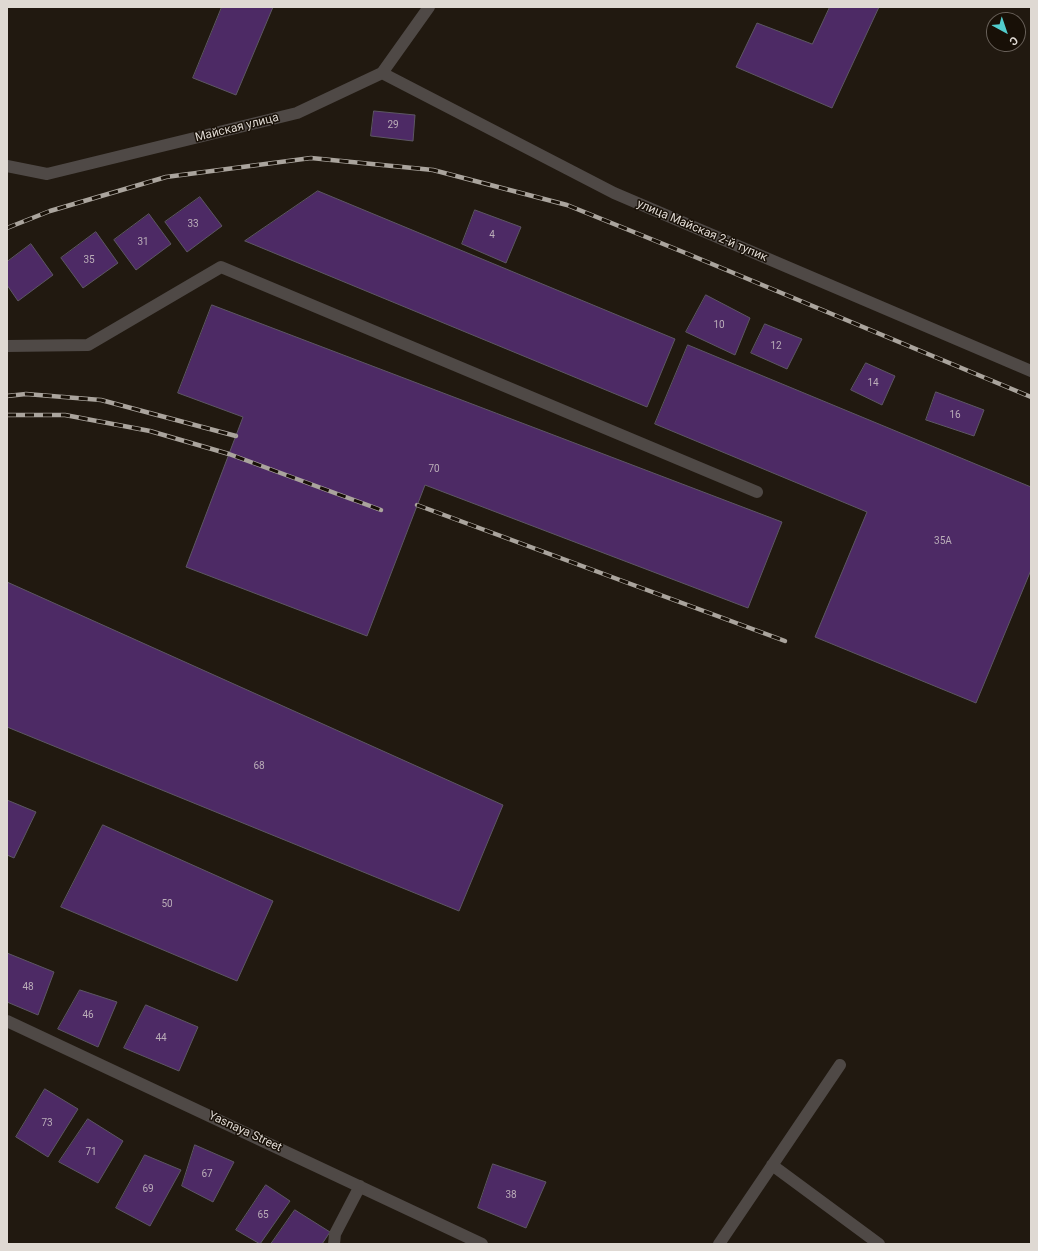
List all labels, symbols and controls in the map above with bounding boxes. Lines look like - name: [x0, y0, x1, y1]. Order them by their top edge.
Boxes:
- north arrow: [986, 12, 1026, 52]
- text: С: [1006, 34, 1020, 48]
- street label: Майская улица: [194, 111, 280, 145]
- house number: 29: [387, 119, 399, 131]
- street label: улица Майская 2-й тупик: [635, 197, 769, 265]
- house number: 33: [187, 218, 199, 230]
- house number: 4: [489, 229, 495, 241]
- house number: 31: [137, 236, 149, 248]
- house number: 35: [83, 254, 95, 266]
- house number: 10: [713, 319, 725, 331]
- house number: 12: [770, 340, 782, 352]
- house number: 14: [867, 377, 879, 389]
- house number: 16: [949, 409, 961, 421]
- house number: 70: [428, 463, 440, 475]
- house number: 35А: [934, 535, 952, 547]
- house number: 68: [253, 760, 265, 772]
- house number: 50: [161, 898, 173, 910]
- house number: 48: [22, 981, 34, 993]
- house number: 46: [82, 1009, 94, 1021]
- house number: 44: [155, 1032, 167, 1044]
- street label: Yasnaya Street: [206, 1109, 284, 1155]
- house number: 73: [41, 1117, 53, 1129]
- house number: 71: [85, 1146, 97, 1158]
- house number: 67: [201, 1168, 213, 1180]
- house number: 69: [142, 1183, 154, 1195]
- house number: 38: [505, 1189, 517, 1201]
- house number: 65: [257, 1209, 269, 1221]

